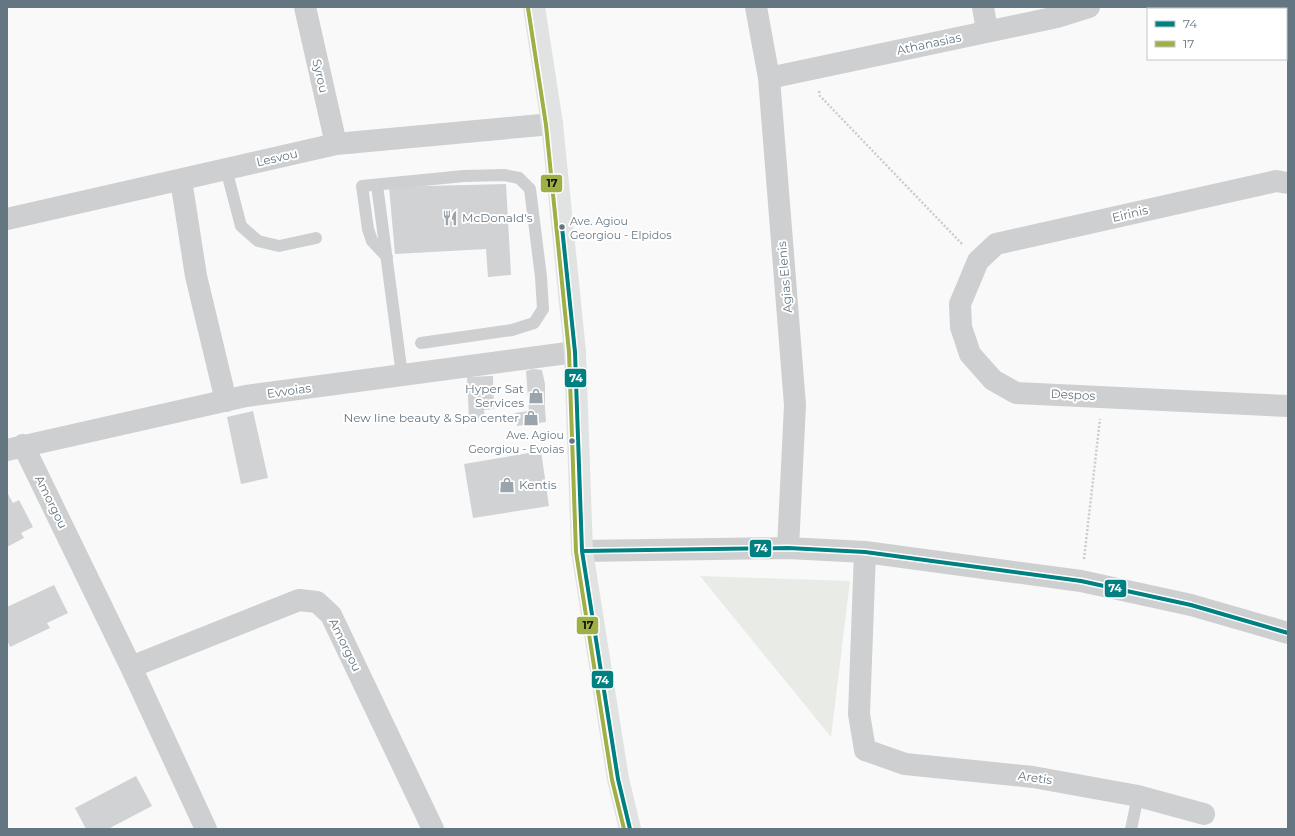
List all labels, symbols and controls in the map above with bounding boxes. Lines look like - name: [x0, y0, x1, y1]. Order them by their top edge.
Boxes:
- legend: [1147, 8, 1287, 60]
- text: 74: [1183, 16, 1197, 31]
- street label: Athanasias: [895, 29, 963, 58]
- text: 17: [1183, 36, 1194, 51]
- street label: Syrou: [309, 58, 332, 94]
- street label: Lesvou: [255, 145, 299, 170]
- line badge: 17: [540, 174, 563, 193]
- text: 17: [546, 176, 558, 190]
- street label: Eirinis: [1110, 202, 1149, 225]
- restaurant icon: McDonald's: [441, 209, 459, 227]
- place label: McDonald's: [462, 210, 533, 225]
- place label: Ave. Agiou Georgiou - Elpidos: [570, 214, 672, 242]
- marker: Ave. Agiou Georgiou - Elpidos: [557, 222, 567, 232]
- street label: Agias Elenis: [774, 241, 795, 313]
- line badge: 74: [564, 368, 587, 388]
- text: 74: [569, 371, 583, 385]
- street label: Evvoias: [266, 380, 312, 401]
- place label: Hyper Sat Services: [465, 381, 524, 410]
- street label: Despos: [1050, 386, 1096, 403]
- shop icon: Hyper Sat Services: [527, 387, 545, 405]
- shop icon: New line beauty & Spa center: [522, 409, 540, 427]
- place label: New line beauty & Spa center: [343, 410, 519, 425]
- place label: Ave. Agiou Georgiou - Evoias: [468, 428, 565, 456]
- marker: Ave. Agiou Georgiou - Evoias: [567, 436, 577, 446]
- street label: Amorgou: [32, 473, 71, 531]
- shop icon: Kentis: [498, 476, 516, 494]
- place label: Kentis: [519, 477, 557, 492]
- line badge: 74: [749, 539, 772, 558]
- text: 74: [754, 541, 768, 555]
- line badge: 74: [1104, 579, 1127, 598]
- text: 74: [1108, 581, 1122, 595]
- street label: Amorgou: [326, 616, 365, 674]
- line badge: 17: [576, 616, 599, 635]
- text: 17: [582, 618, 594, 632]
- line badge: 74: [591, 670, 614, 689]
- text: 74: [595, 673, 609, 687]
- street label: Aretis: [1017, 768, 1053, 787]

